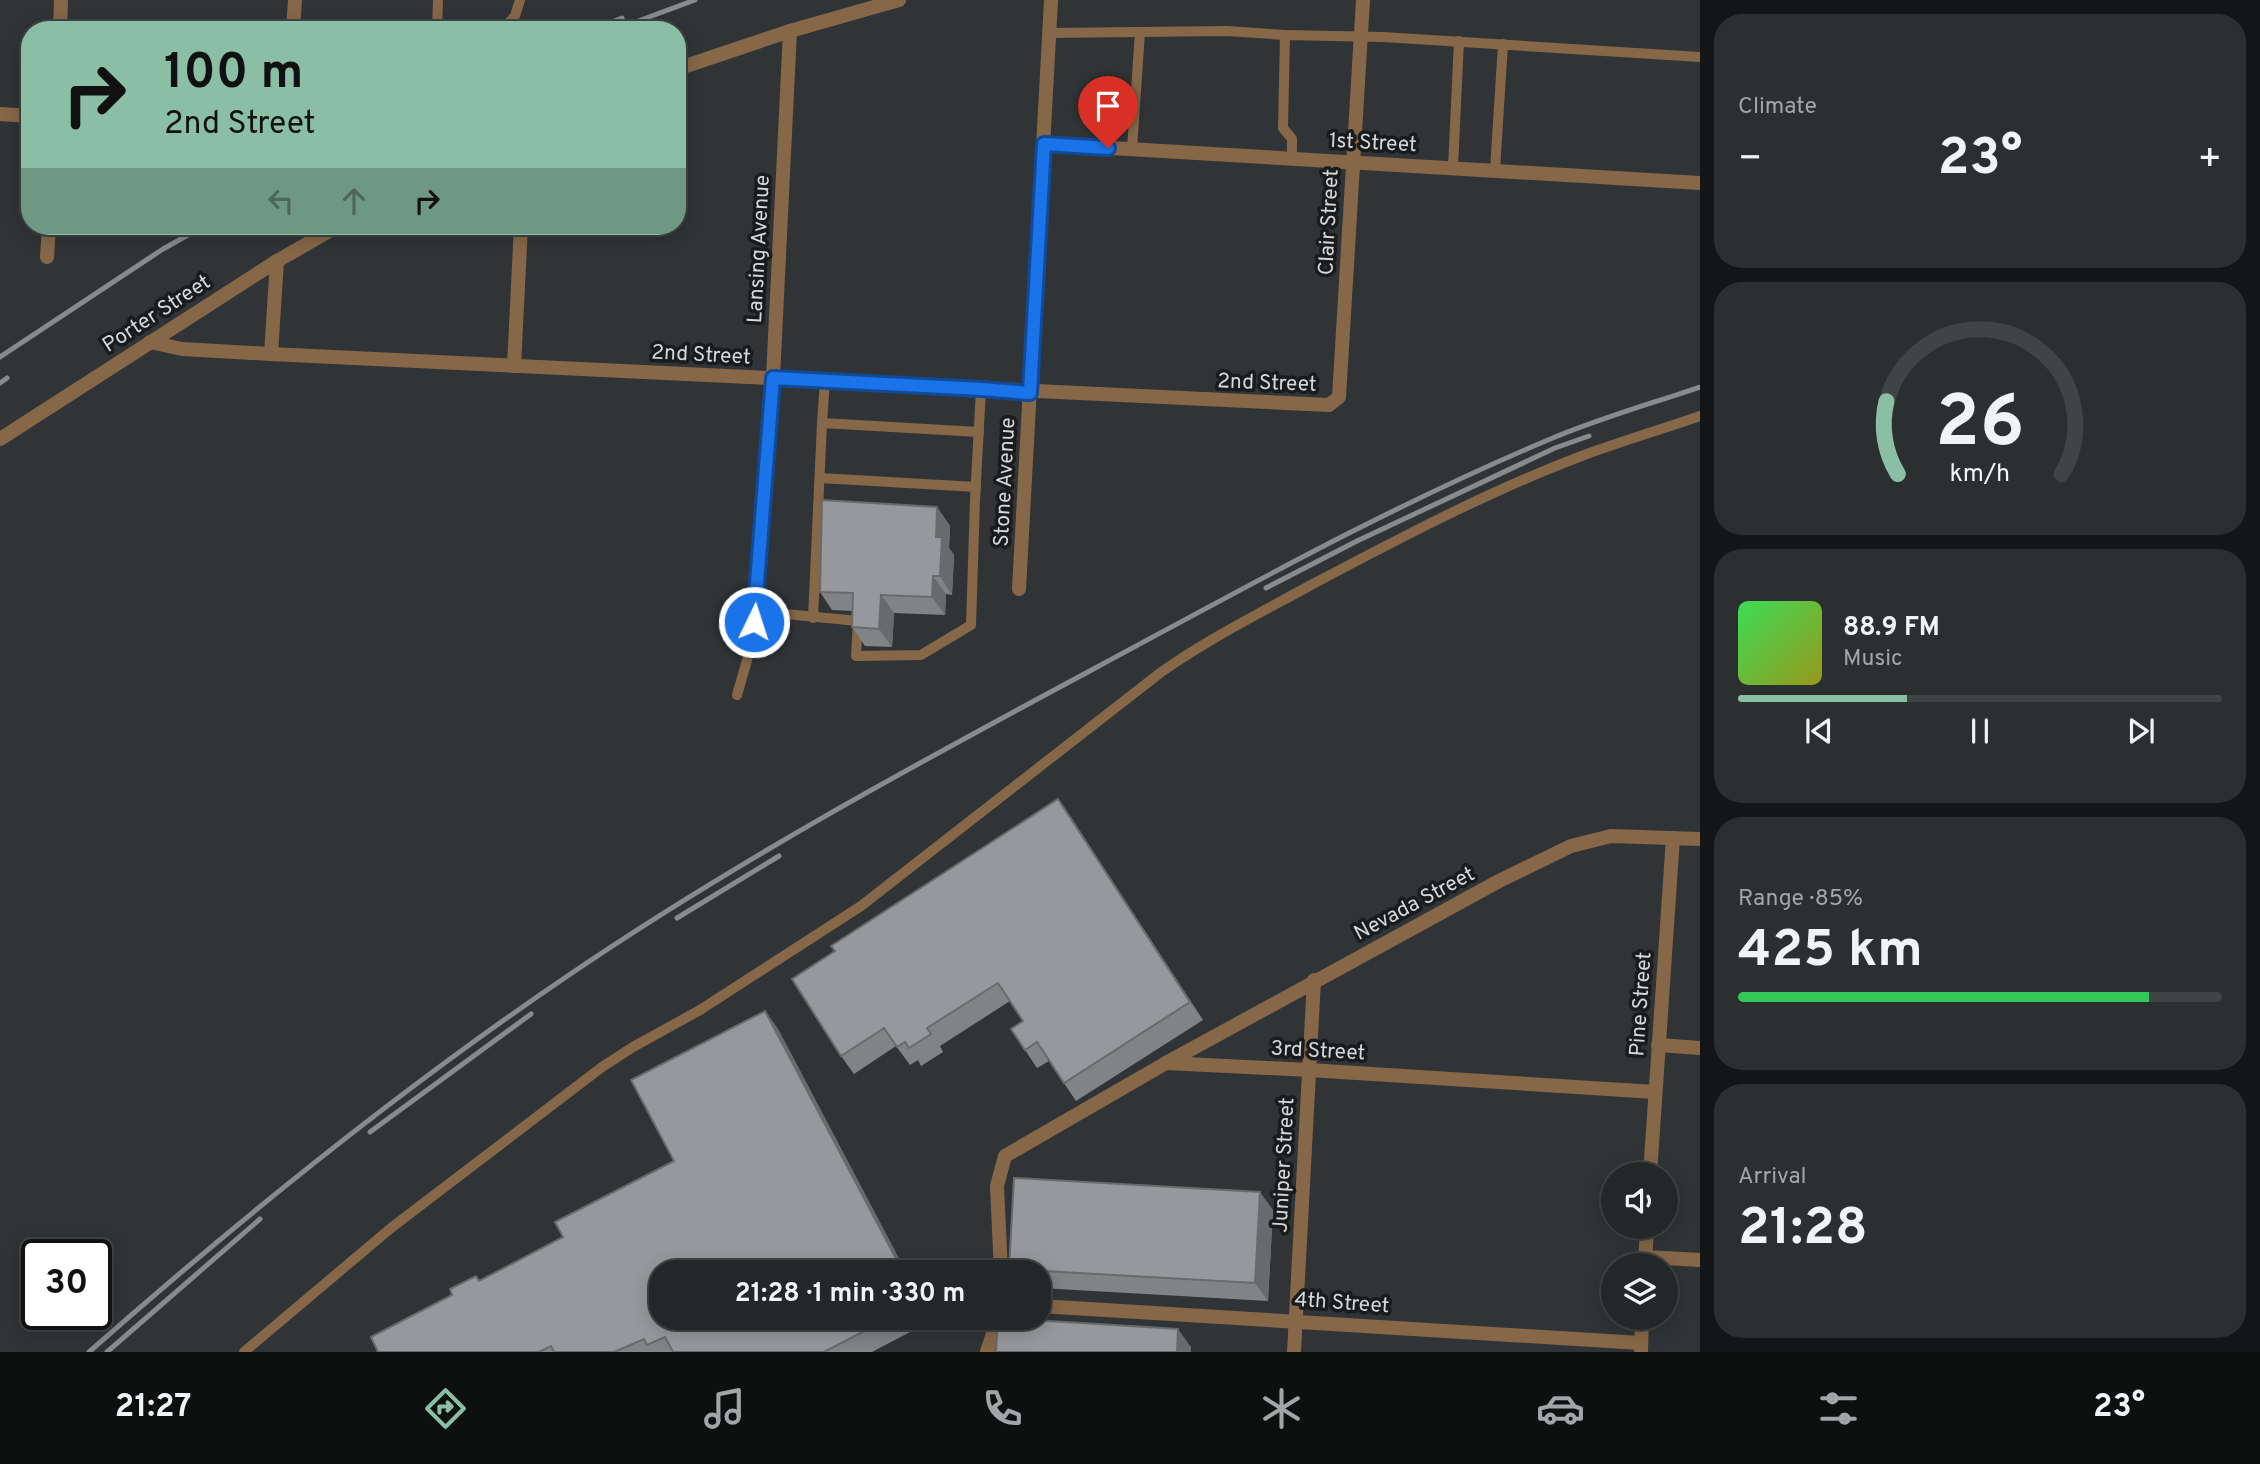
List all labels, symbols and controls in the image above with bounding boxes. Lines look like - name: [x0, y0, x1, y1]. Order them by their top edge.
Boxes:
- text: 100 m: [164, 44, 303, 106]
- icon: right: [49, 49, 140, 140]
- pin: [1078, 76, 1138, 148]
- icon: arrive: [1089, 87, 1127, 125]
- text: Climate: [1738, 93, 1817, 122]
- text: 2nd Street: [164, 105, 316, 145]
- text: 23°: [1938, 127, 2022, 193]
- street label: 1st Street: [1328, 128, 1417, 159]
- text: −: [1738, 136, 1763, 185]
- text: +: [2197, 136, 2222, 185]
- street label: Clair Street: [1313, 168, 1346, 276]
- street label: Lansing Avenue: [742, 174, 777, 324]
- icon: left: [262, 182, 300, 220]
- icon: ahead: [335, 182, 373, 220]
- icon: right: [408, 182, 446, 220]
- street label: Porter Street: [98, 269, 216, 359]
- street label: 2nd Street: [651, 339, 751, 372]
- street label: 2nd Street: [1217, 368, 1317, 399]
- text: 26: [1935, 381, 2025, 473]
- street label: Stone Avenue: [989, 417, 1022, 547]
- text: km/h: [1950, 459, 2010, 491]
- position arrow: [717, 585, 791, 659]
- text: 88.9 FM: [1843, 612, 1940, 645]
- text: Music: [1843, 645, 1903, 674]
- icon: previous: [1800, 712, 1838, 750]
- icon: pause: [1961, 712, 1999, 750]
- icon: next: [2122, 712, 2160, 750]
- street label: Nevada Street: [1350, 861, 1480, 947]
- text: Range · 85%: [1738, 885, 1863, 914]
- text: 425 km: [1738, 919, 1923, 985]
- street label: Pine Street: [1624, 951, 1659, 1057]
- street label: 3rd Street: [1270, 1036, 1366, 1067]
- street label: Juniper Street: [1267, 1097, 1302, 1233]
- map controls: [1601, 1162, 1678, 1330]
- button: sound: [1601, 1162, 1678, 1239]
- text: Arrival: [1738, 1163, 1807, 1192]
- text: 21:28: [1738, 1197, 1868, 1263]
- speed limit sign: 30: [21, 1239, 112, 1330]
- button: layers: [1601, 1253, 1678, 1330]
- text: 21:28 · 1 min · 330 m: [735, 1278, 965, 1311]
- street label: 4th Street: [1293, 1287, 1390, 1320]
- icon: directions: [421, 1384, 470, 1433]
- icon: music: [700, 1384, 749, 1433]
- icon: phone: [978, 1384, 1027, 1433]
- icon: climate: [1257, 1384, 1306, 1433]
- icon: car: [1536, 1384, 1585, 1433]
- icon: filters: [1814, 1384, 1863, 1433]
- text: 21:27: [115, 1388, 191, 1428]
- text: 23°: [2093, 1388, 2145, 1428]

